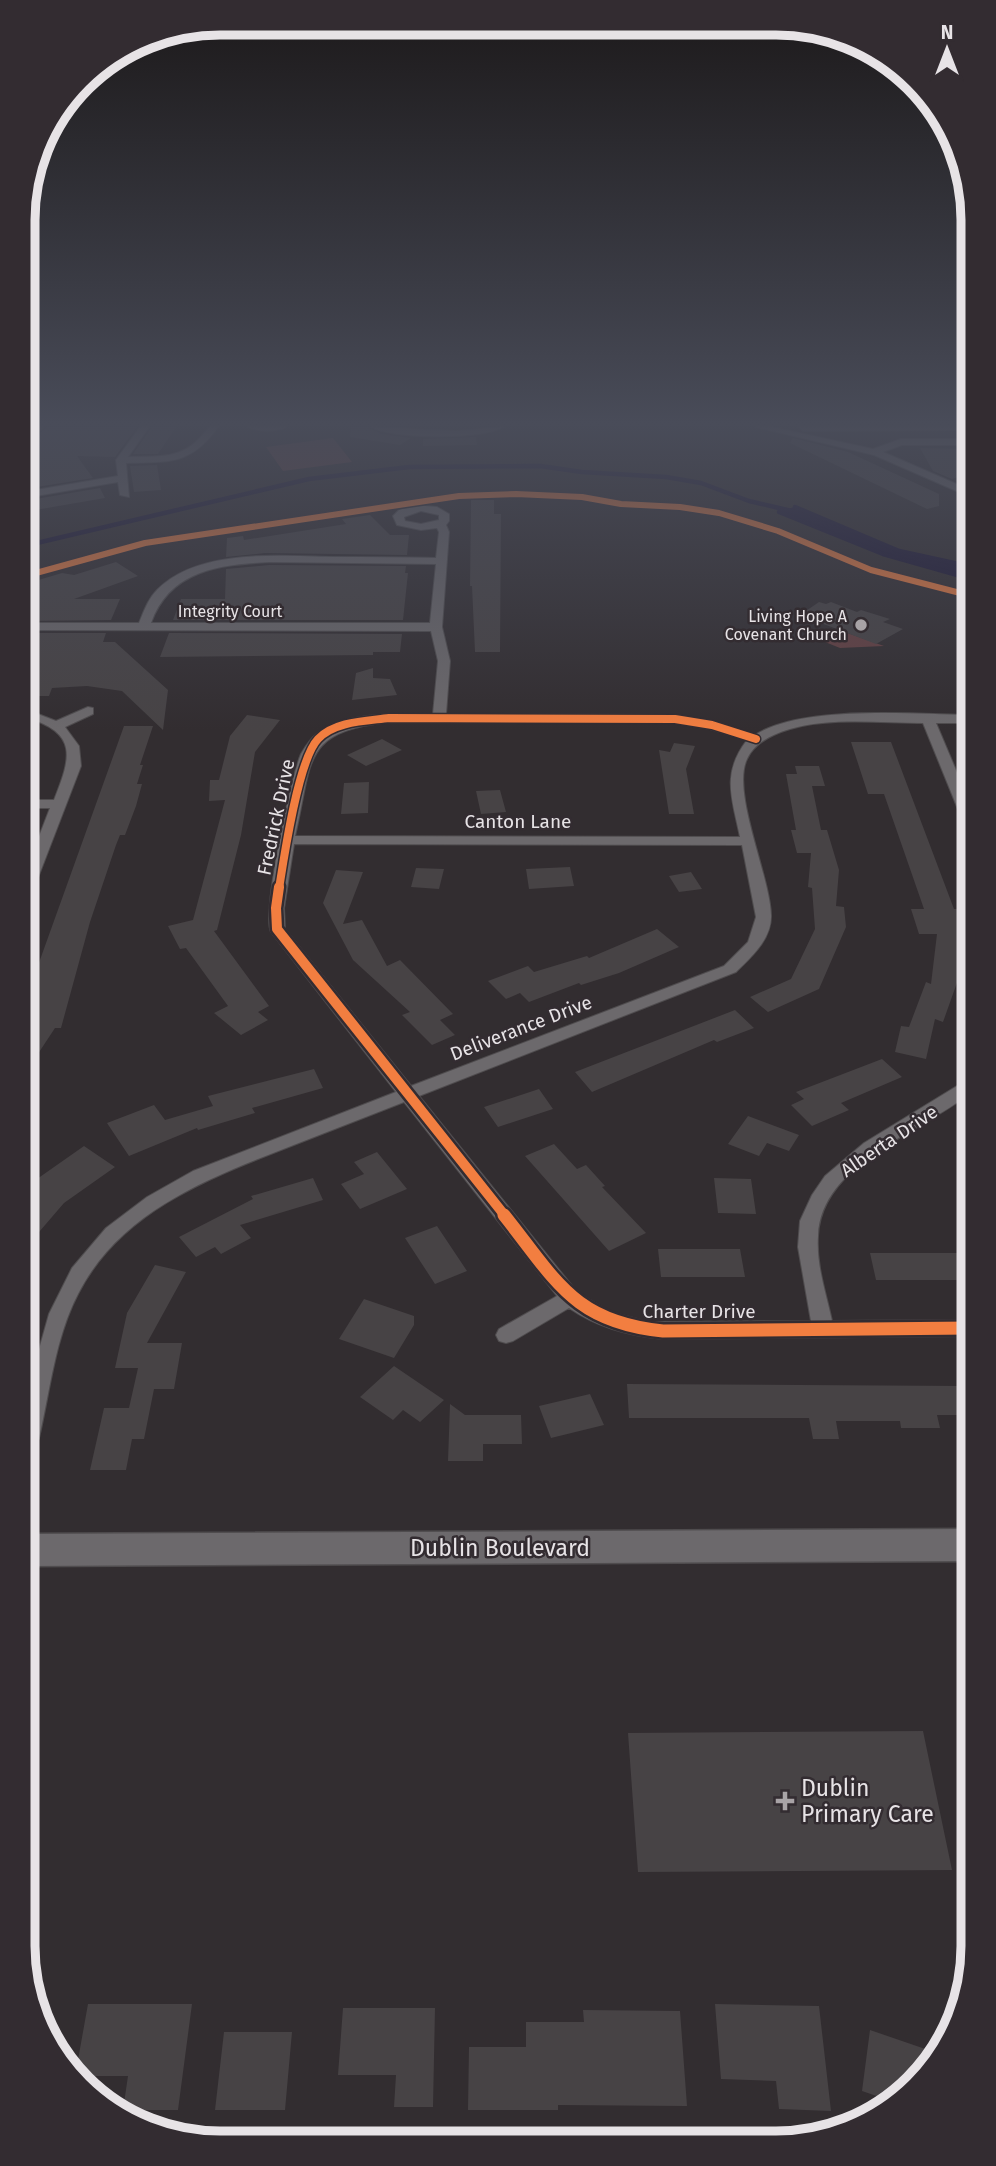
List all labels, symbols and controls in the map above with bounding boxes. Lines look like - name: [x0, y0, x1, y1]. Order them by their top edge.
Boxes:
- north arrow: [912, 14, 982, 84]
- text: N: [941, 21, 953, 44]
- street label: Integrity Court: [178, 602, 282, 621]
- place label: Living Hope A Covenant Church: [725, 607, 848, 644]
- marker: Living Hope A Covenant Church: [853, 617, 869, 633]
- street label: Fredrick Drive: [252, 757, 300, 877]
- street label: Canton Lane: [465, 810, 571, 833]
- street label: Deliverance Drive: [447, 990, 595, 1066]
- street label: Alberta Drive: [836, 1100, 942, 1182]
- street label: Charter Drive: [642, 1300, 756, 1323]
- street label: Dublin Boulevard: [410, 1534, 590, 1562]
- place label: Dublin Primary Care: [801, 1774, 934, 1828]
- marker: Dublin Primary Care: [775, 1791, 795, 1811]

